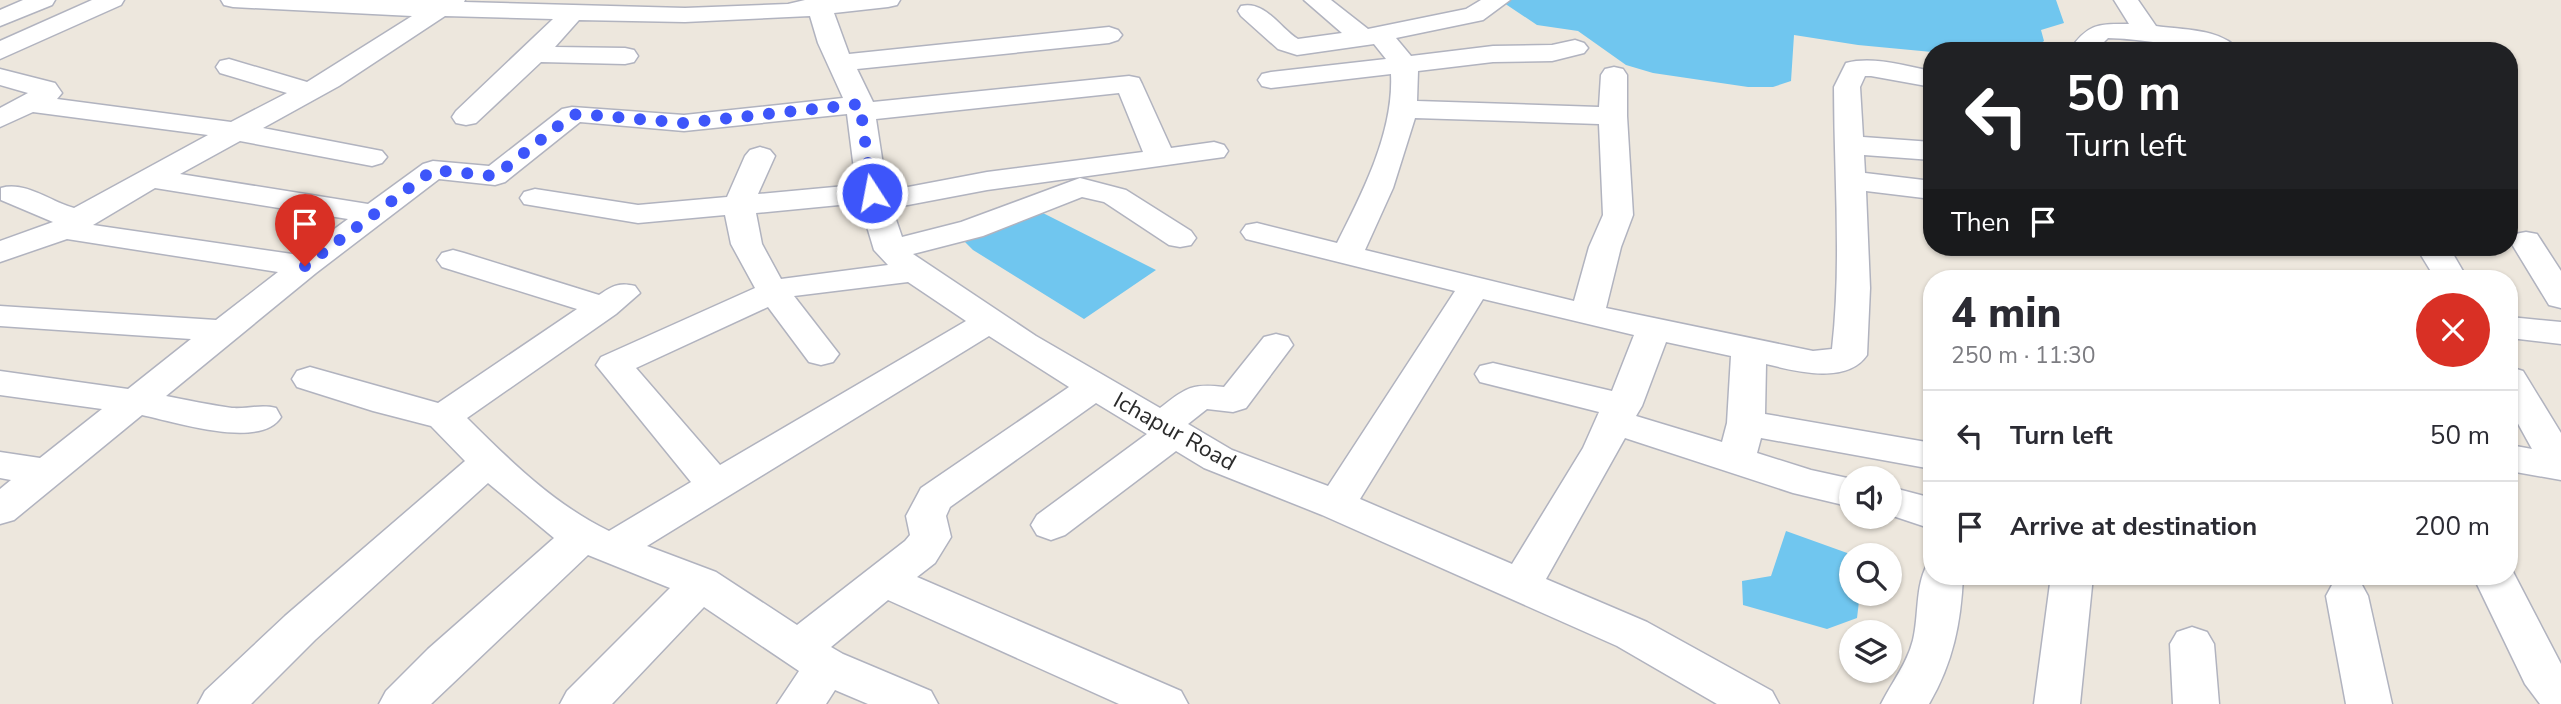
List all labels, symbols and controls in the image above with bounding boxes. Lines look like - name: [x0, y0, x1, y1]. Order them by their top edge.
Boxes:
- text: 50 m: [2066, 60, 2181, 127]
- icon: left: [1951, 70, 2042, 161]
- text: Turn left: [2066, 124, 2186, 167]
- position arrow: [835, 156, 909, 230]
- pin: [275, 194, 335, 266]
- icon: arrive: [2024, 203, 2062, 241]
- icon: arrive: [286, 205, 324, 243]
- text: Then: [1951, 205, 2010, 240]
- text: 4 min: [1951, 285, 2061, 342]
- button: close: [2416, 293, 2490, 367]
- text: 250 m · 11:30: [1951, 340, 2096, 371]
- street label: Ichapur Road: [1108, 385, 1242, 478]
- icon: left: [1951, 417, 1989, 455]
- text: Turn left: [2010, 418, 2113, 453]
- text: 50 m: [2430, 418, 2490, 453]
- map controls: [1839, 466, 1902, 683]
- button: sound: [1839, 466, 1902, 529]
- icon: arrive: [1951, 508, 1989, 546]
- text: Arrive at destination: [2010, 509, 2257, 544]
- text: 200 m: [2414, 509, 2490, 544]
- button: search: [1839, 543, 1902, 606]
- button: layers: [1839, 620, 1902, 683]

